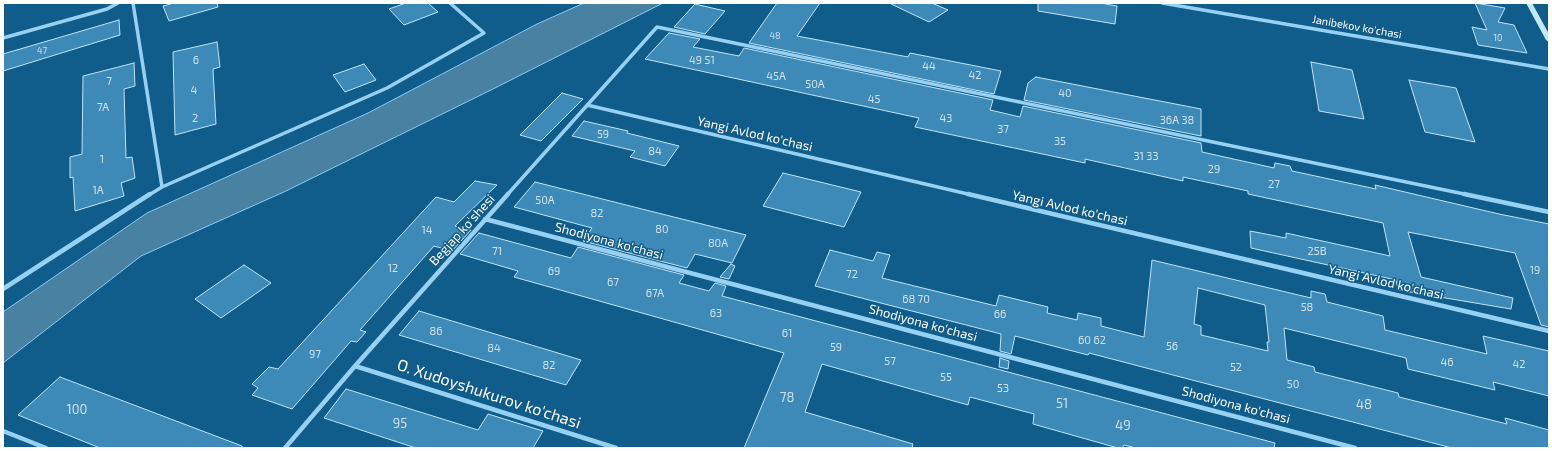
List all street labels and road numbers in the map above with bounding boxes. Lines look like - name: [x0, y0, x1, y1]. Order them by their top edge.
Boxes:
- street label: Janibekov ko'chasi: [1311, 13, 1403, 41]
- street label: Yangi Avlod ko'chasi: [696, 113, 814, 155]
- street label: Yangi Avlod ko'chasi: [1011, 187, 1129, 229]
- street label: Begjap ko'shesi: [426, 191, 498, 269]
- street label: Shodiyona ko'chasi: [553, 219, 665, 263]
- street label: Yangi Avlod ko'chasi: [1327, 261, 1445, 303]
- street label: Shodiyona ko'chasi: [867, 301, 979, 345]
- street label: O. Xudoyshukurov ko'chasi: [395, 355, 583, 433]
- street label: Shodiyona ko'chasi: [1180, 383, 1292, 427]

